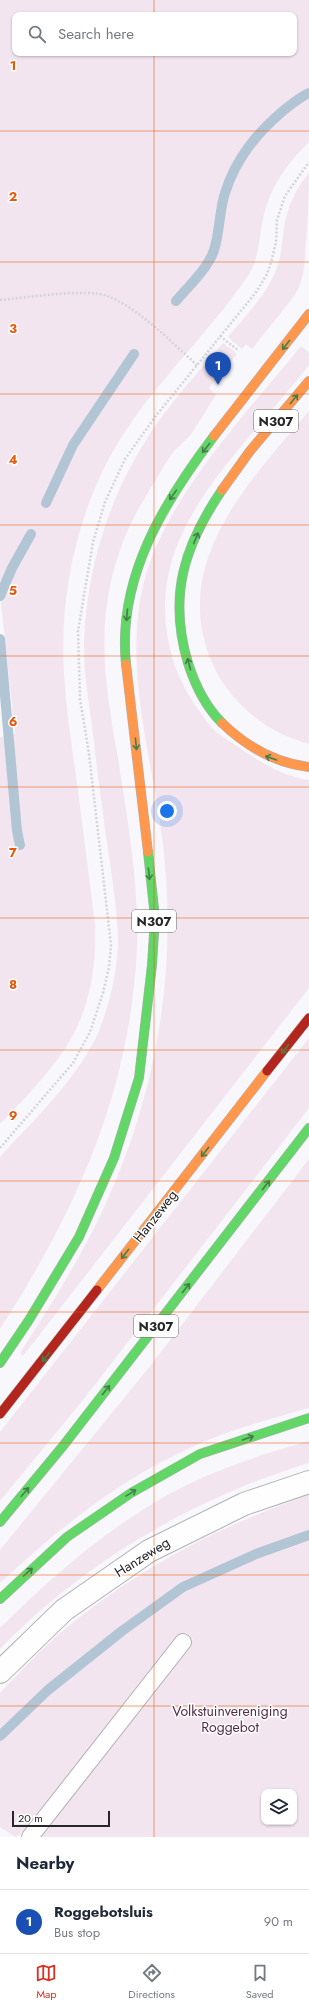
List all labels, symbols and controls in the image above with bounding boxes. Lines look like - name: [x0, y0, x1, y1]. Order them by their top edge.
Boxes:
- search box: [12, 12, 297, 56]
- icon: search: [26, 23, 48, 45]
- text: Search here: [58, 23, 134, 45]
- text: 1: [10, 56, 16, 75]
- text: 2: [9, 187, 17, 206]
- text: 3: [9, 319, 17, 338]
- one-way arrow: [282, 340, 290, 351]
- pin: 1: [205, 352, 231, 385]
- one-way arrow: [289, 394, 298, 405]
- road number: N307: [254, 410, 298, 432]
- one-way arrow: [202, 442, 211, 453]
- text: 4: [8, 450, 18, 469]
- one-way arrow: [169, 489, 177, 500]
- one-way arrow: [192, 532, 200, 544]
- text: 5: [9, 581, 17, 600]
- one-way arrow: [123, 608, 130, 621]
- one-way arrow: [185, 658, 192, 671]
- text: 6: [9, 712, 18, 731]
- one-way arrow: [132, 737, 140, 750]
- one-way arrow: [265, 754, 278, 761]
- your location: [157, 801, 177, 821]
- text: 7: [9, 843, 17, 862]
- one-way arrow: [145, 867, 153, 880]
- road number: N307: [132, 910, 176, 932]
- text: 8: [9, 975, 17, 994]
- one-way arrow: [281, 1044, 289, 1055]
- text: 9: [9, 1106, 18, 1125]
- one-way arrow: [201, 1146, 209, 1157]
- one-way arrow: [262, 1180, 270, 1191]
- street label: Hanzeweg: [128, 1185, 182, 1247]
- one-way arrow: [121, 1249, 130, 1260]
- one-way arrow: [182, 1282, 190, 1293]
- road number: N307: [134, 1315, 178, 1337]
- one-way arrow: [41, 1351, 50, 1362]
- one-way arrow: [102, 1385, 111, 1396]
- one-way arrow: [242, 1433, 254, 1441]
- one-way arrow: [20, 1486, 29, 1497]
- one-way arrow: [125, 1489, 136, 1497]
- street label: Hanzeweg: [110, 1532, 174, 1582]
- one-way arrow: [23, 1567, 33, 1577]
- park label: Volkstuinvereniging Roggebot: [172, 1701, 288, 1737]
- map controls: [261, 1789, 297, 1825]
- button: layers: [261, 1789, 297, 1825]
- scale bar: [12, 1809, 110, 1828]
- text: 20 m: [18, 1810, 43, 1826]
- text: Nearby: [16, 1851, 74, 1875]
- text: Roggebotsluis: [54, 1901, 153, 1923]
- text: 1: [26, 1912, 32, 1931]
- text: 90 m: [264, 1912, 293, 1931]
- text: Bus stop: [54, 1923, 100, 1942]
- tab: Map: [35, 1962, 57, 2002]
- tab: Directions: [128, 1962, 175, 2002]
- tab: Saved: [246, 1962, 274, 2002]

